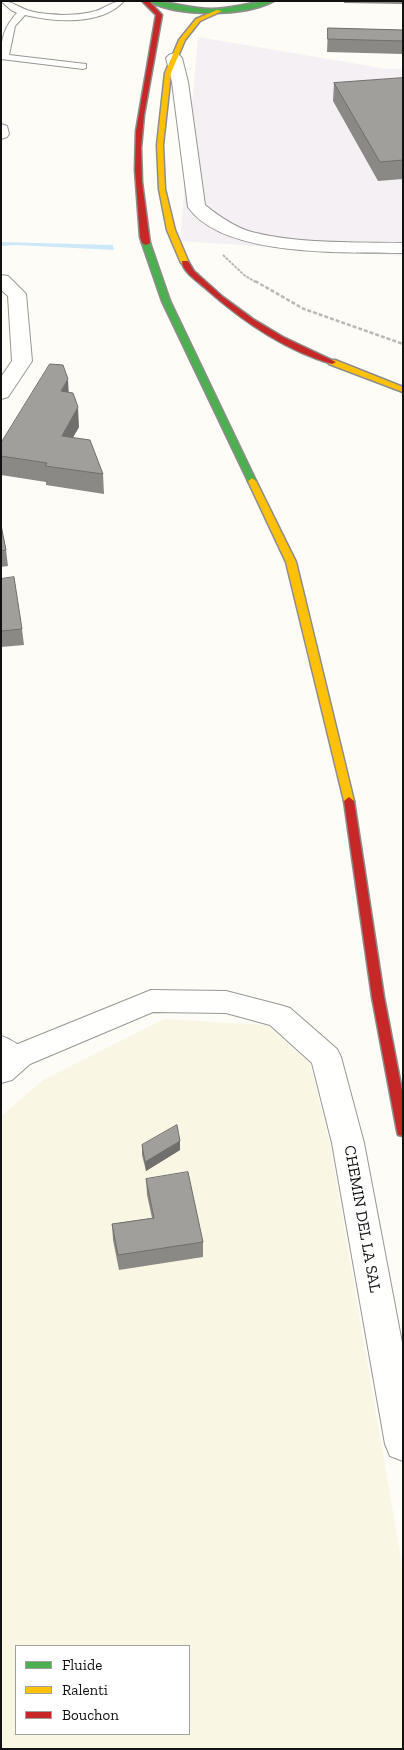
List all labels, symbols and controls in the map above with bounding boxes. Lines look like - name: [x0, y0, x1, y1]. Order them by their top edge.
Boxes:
- street label: CHEMIN DEL LA SAL: [340, 1144, 384, 1294]
- legend: [15, 1645, 190, 1735]
- text: Fluide: [62, 1656, 102, 1674]
- text: Ralenti: [62, 1681, 108, 1699]
- text: Bouchon: [62, 1706, 119, 1724]

